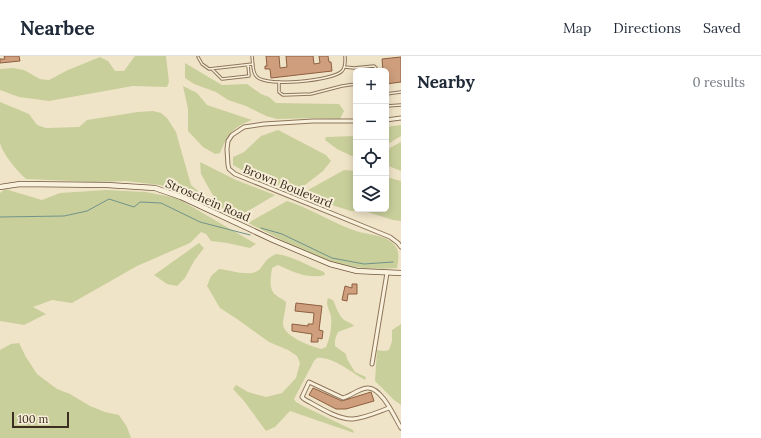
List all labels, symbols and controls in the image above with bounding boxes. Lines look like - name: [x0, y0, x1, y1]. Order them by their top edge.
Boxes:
- text: Nearbee: [20, 16, 95, 40]
- text: Map: [563, 19, 591, 37]
- text: Directions: [613, 19, 681, 37]
- text: Saved: [703, 19, 741, 37]
- map controls: [353, 68, 389, 212]
- button: +: [353, 68, 389, 104]
- text: Nearby: [417, 71, 475, 93]
- text: 0 results: [693, 74, 745, 91]
- button: −: [353, 104, 389, 140]
- button: locate: [353, 140, 389, 176]
- street label: Brown Boulevard: [241, 161, 335, 211]
- street label: Stroschein Road: [163, 175, 253, 225]
- button: layers: [353, 176, 389, 212]
- scale bar: [12, 410, 69, 429]
- text: 100 m: [18, 412, 48, 426]

